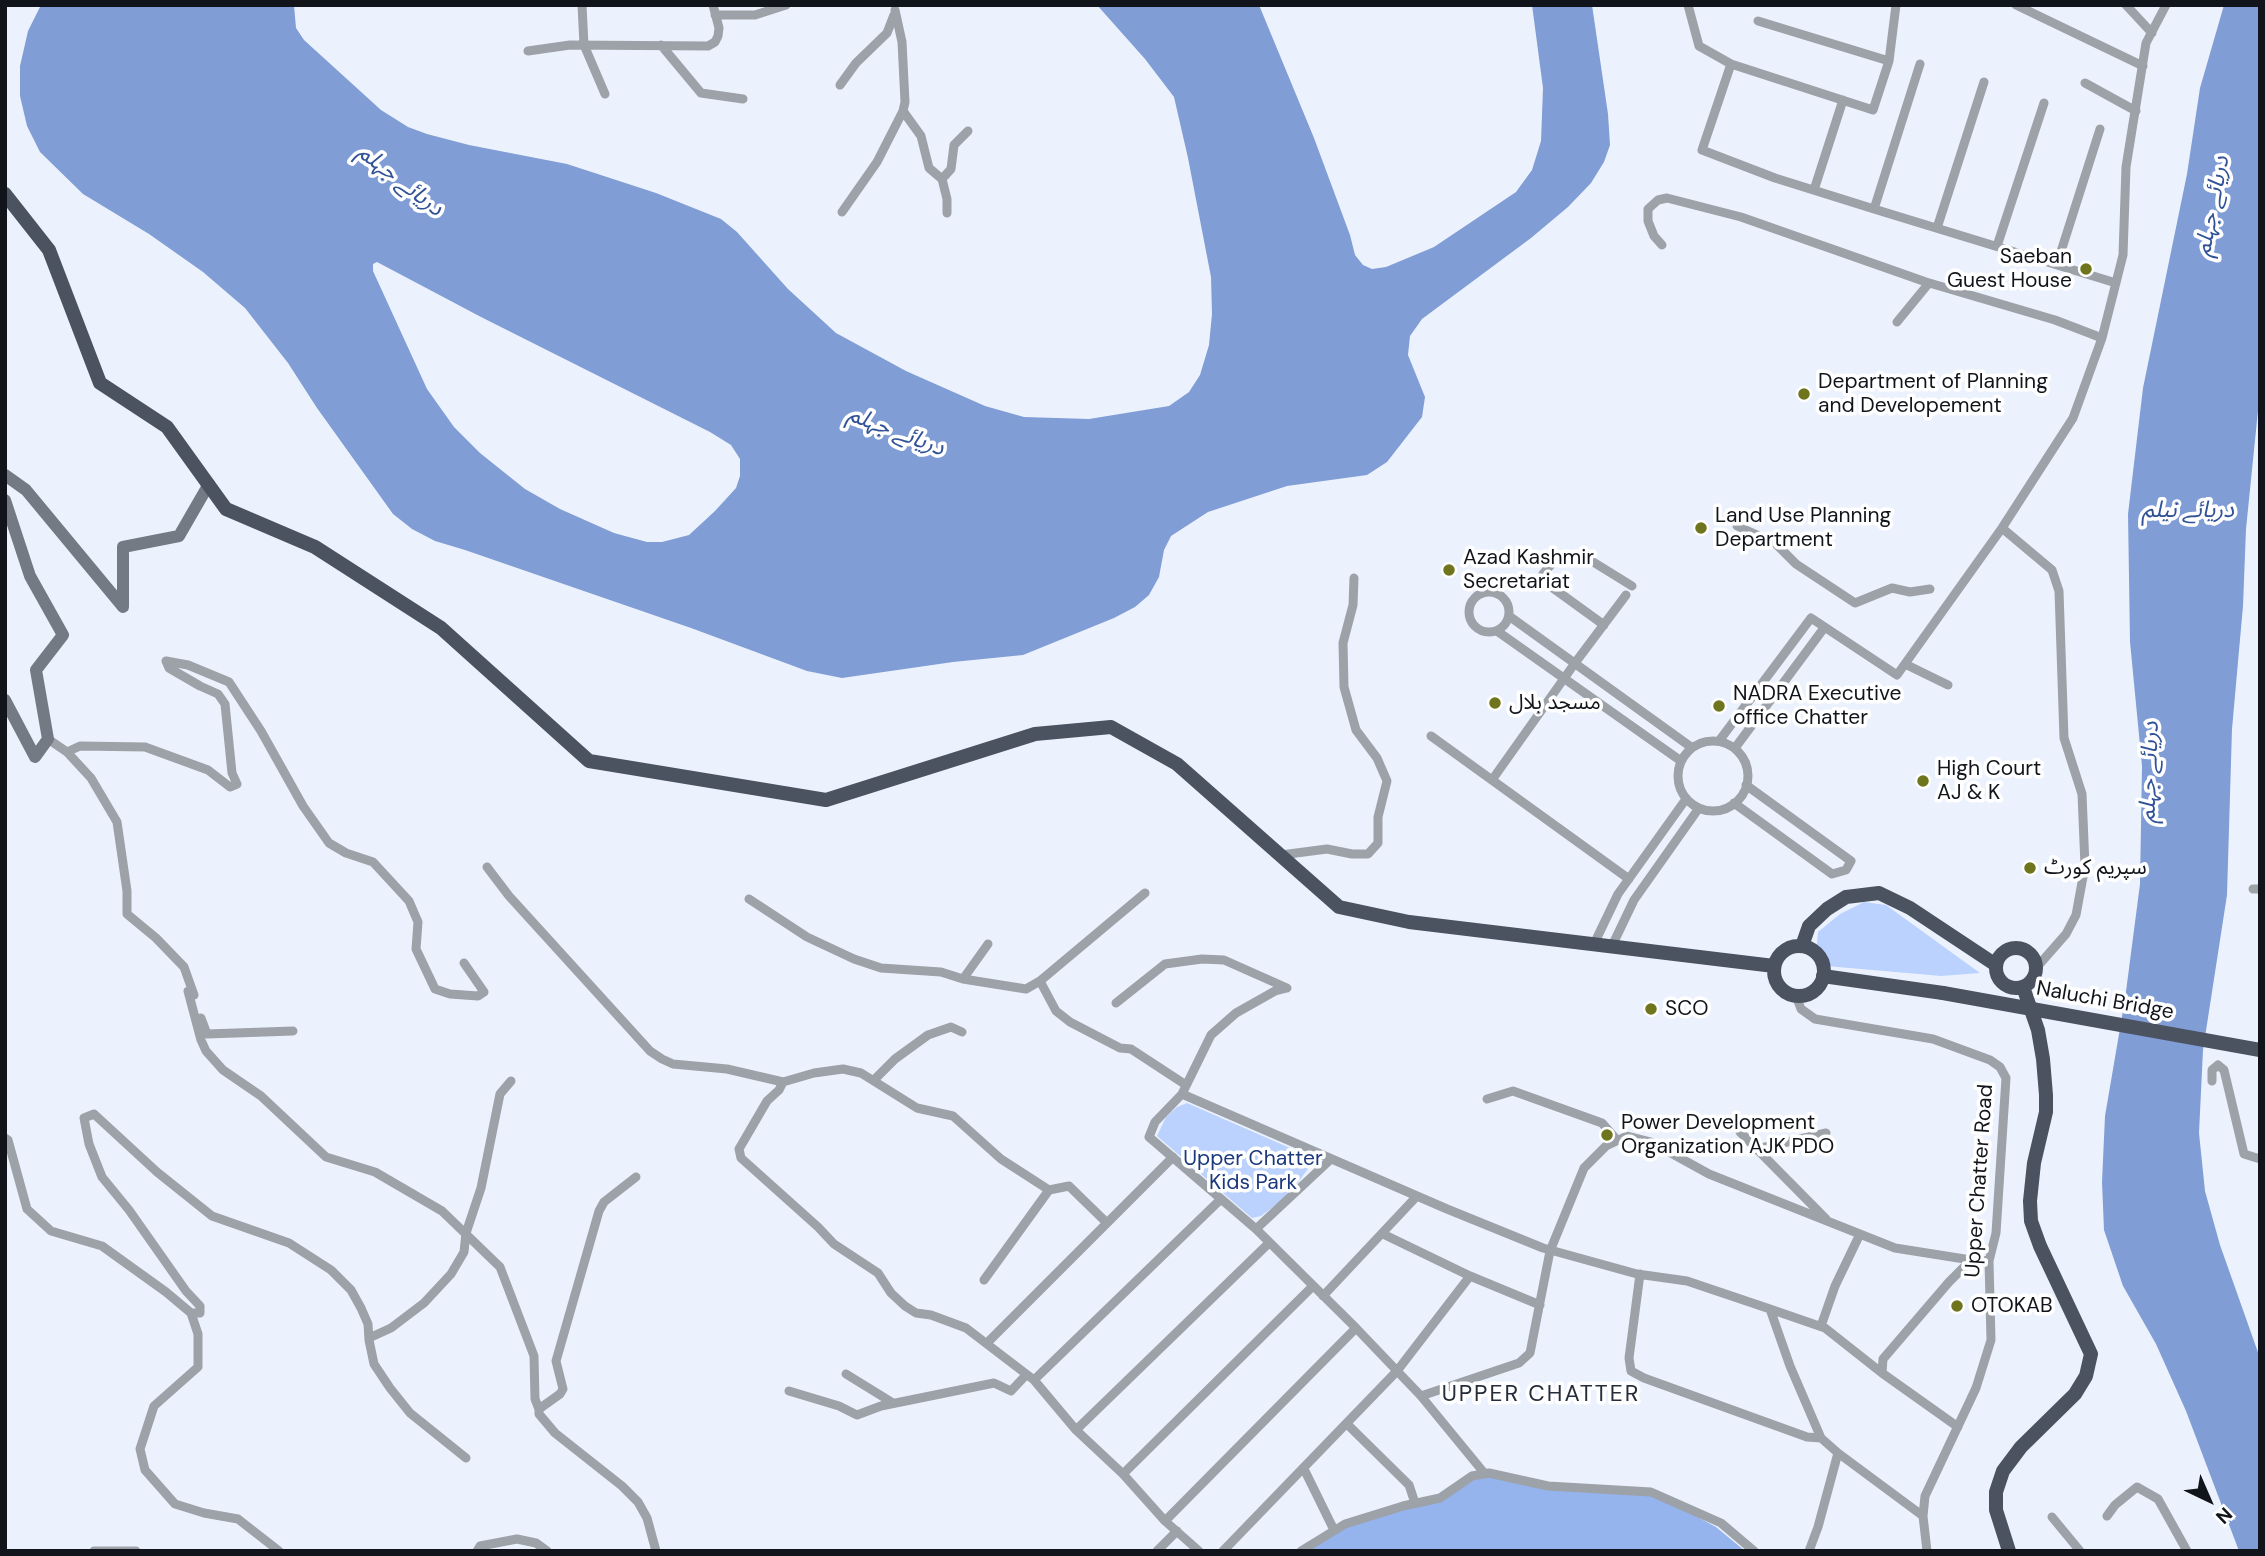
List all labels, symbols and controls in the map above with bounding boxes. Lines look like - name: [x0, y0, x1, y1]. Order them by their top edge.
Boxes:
- water label: دریائے جہلم: [352, 139, 448, 223]
- water label: دریائے جہلم: [2190, 154, 2236, 258]
- place label: Saeban Guest House: [1947, 244, 2072, 294]
- marker: Saeban Guest House: [2078, 261, 2094, 277]
- place label: Department of Planning and Developement: [1818, 369, 2048, 419]
- marker: Department of Planning and Developement: [1796, 386, 1812, 402]
- water label: دریائے جہلم: [844, 401, 948, 463]
- water label: دریائے نیلم: [2142, 497, 2234, 525]
- place label: Land Use Planning Department: [1715, 503, 1891, 553]
- marker: Land Use Planning Department: [1693, 520, 1709, 536]
- place label: Azad Kashmir Secretariat: [1463, 545, 1594, 595]
- marker: Azad Kashmir Secretariat: [1441, 562, 1457, 578]
- place label: NADRA Executive office Chatter: [1733, 681, 1901, 731]
- place label: مسجد بلال: [1509, 690, 1601, 716]
- marker: مسجد بلال: [1487, 695, 1503, 711]
- marker: NADRA Executive office Chatter: [1711, 698, 1727, 714]
- water label: دریائے جہلم: [2134, 721, 2166, 823]
- place label: High Court AJ & K: [1937, 756, 2041, 806]
- marker: High Court AJ & K: [1915, 773, 1931, 789]
- place label: سپریم کورٹ: [2044, 855, 2147, 881]
- marker: سپریم کورٹ: [2022, 860, 2038, 876]
- street label: Naluchi Bridge: [2034, 977, 2176, 1025]
- place label: SCO: [1665, 996, 1708, 1022]
- marker: SCO: [1643, 1001, 1659, 1017]
- street label: Upper Chatter Road: [1961, 1083, 1999, 1279]
- place label: Power Development Organization AJK PDO: [1621, 1110, 1834, 1160]
- marker: Power Development Organization AJK PDO: [1599, 1127, 1615, 1143]
- park label: Upper Chatter Kids Park: [1183, 1146, 1323, 1196]
- place label: OTOKAB: [1971, 1293, 2053, 1319]
- marker: OTOKAB: [1949, 1298, 1965, 1314]
- district label: UPPER CHATTER: [1443, 1381, 1639, 1409]
- north arrow: [2174, 1465, 2244, 1535]
- text: N: [2210, 1502, 2238, 1529]

